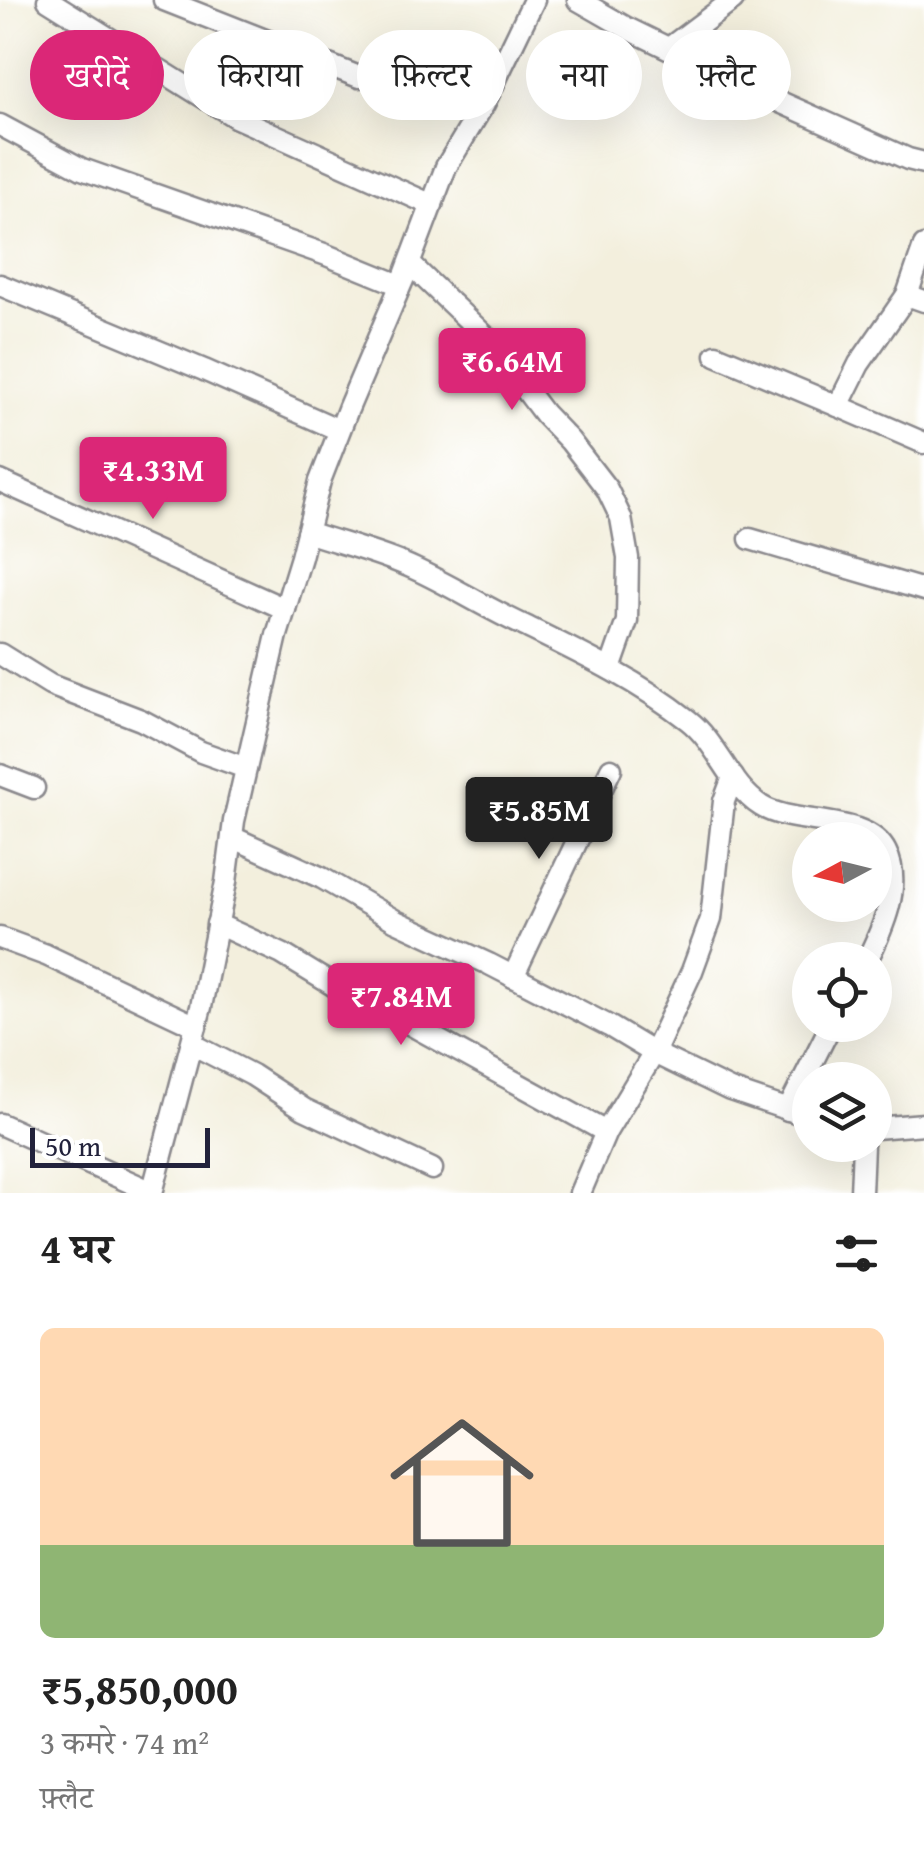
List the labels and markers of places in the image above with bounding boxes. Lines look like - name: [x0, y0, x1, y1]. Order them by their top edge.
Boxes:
- pin: ₹6.64M: [431, 328, 593, 413]
- pin: ₹4.33M: [72, 437, 234, 522]
- pin: ₹5.85M: [458, 777, 620, 862]
- pin: ₹7.84M: [320, 963, 482, 1048]

